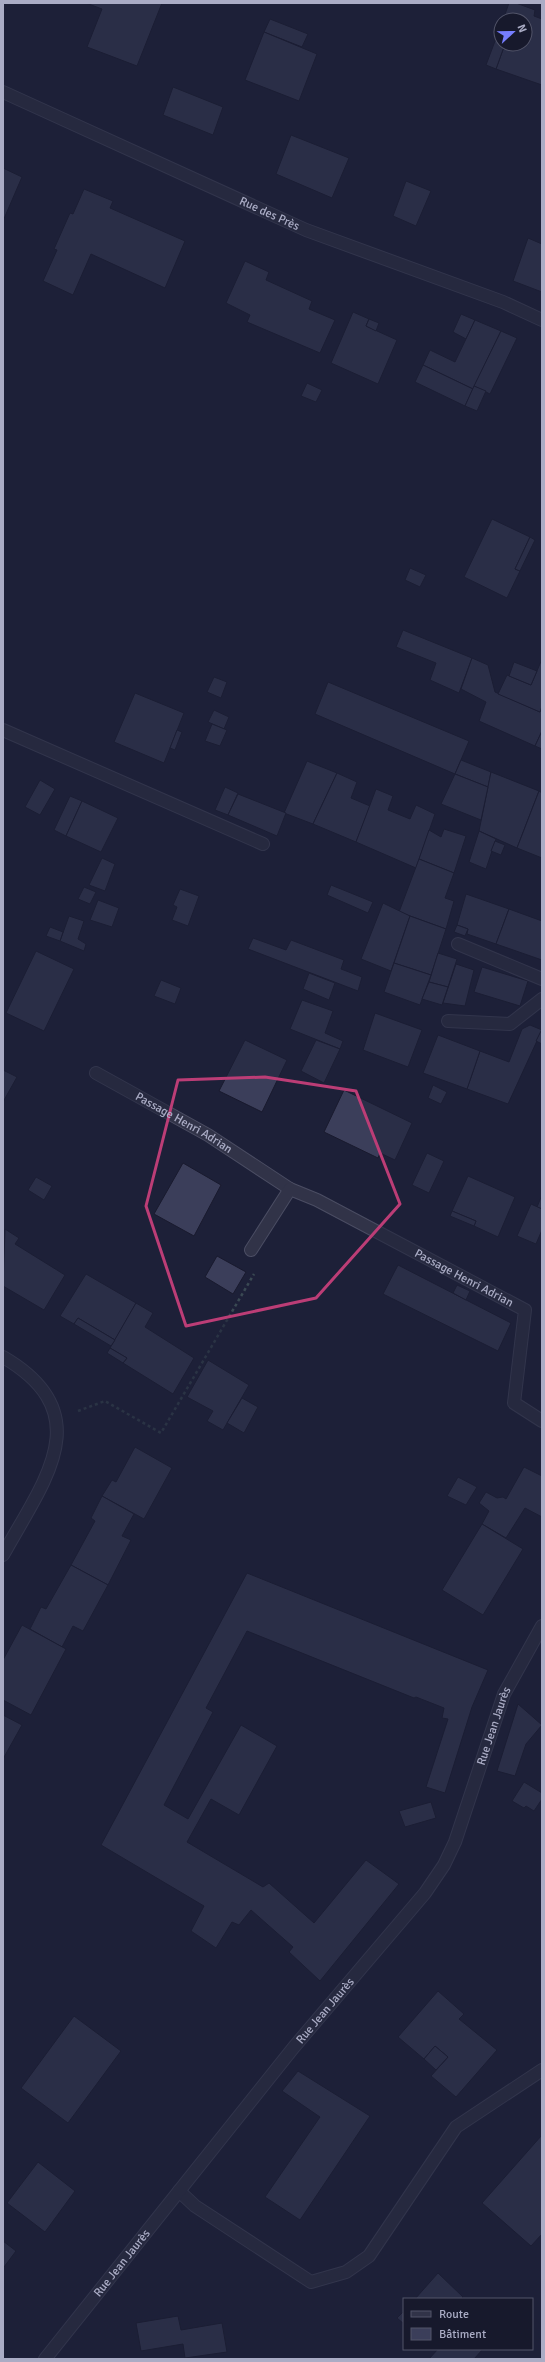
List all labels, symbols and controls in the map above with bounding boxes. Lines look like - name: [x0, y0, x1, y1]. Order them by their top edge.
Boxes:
- north arrow: [493, 12, 533, 52]
- text: N: [514, 22, 529, 34]
- street label: Rue des Près: [237, 194, 302, 234]
- street label: Passage Henri Adrian: [133, 1089, 235, 1157]
- street label: Passage Henri Adrian: [412, 1246, 516, 1311]
- street label: Rue Jean Jaurès: [474, 1684, 515, 1767]
- street label: Rue Jean Jaurès: [293, 1975, 358, 2047]
- street label: Rue Jean Jaurès: [91, 2226, 154, 2300]
- legend: [403, 2298, 533, 2350]
- text: Route: [439, 2307, 469, 2322]
- text: Bâtiment: [439, 2327, 486, 2342]

